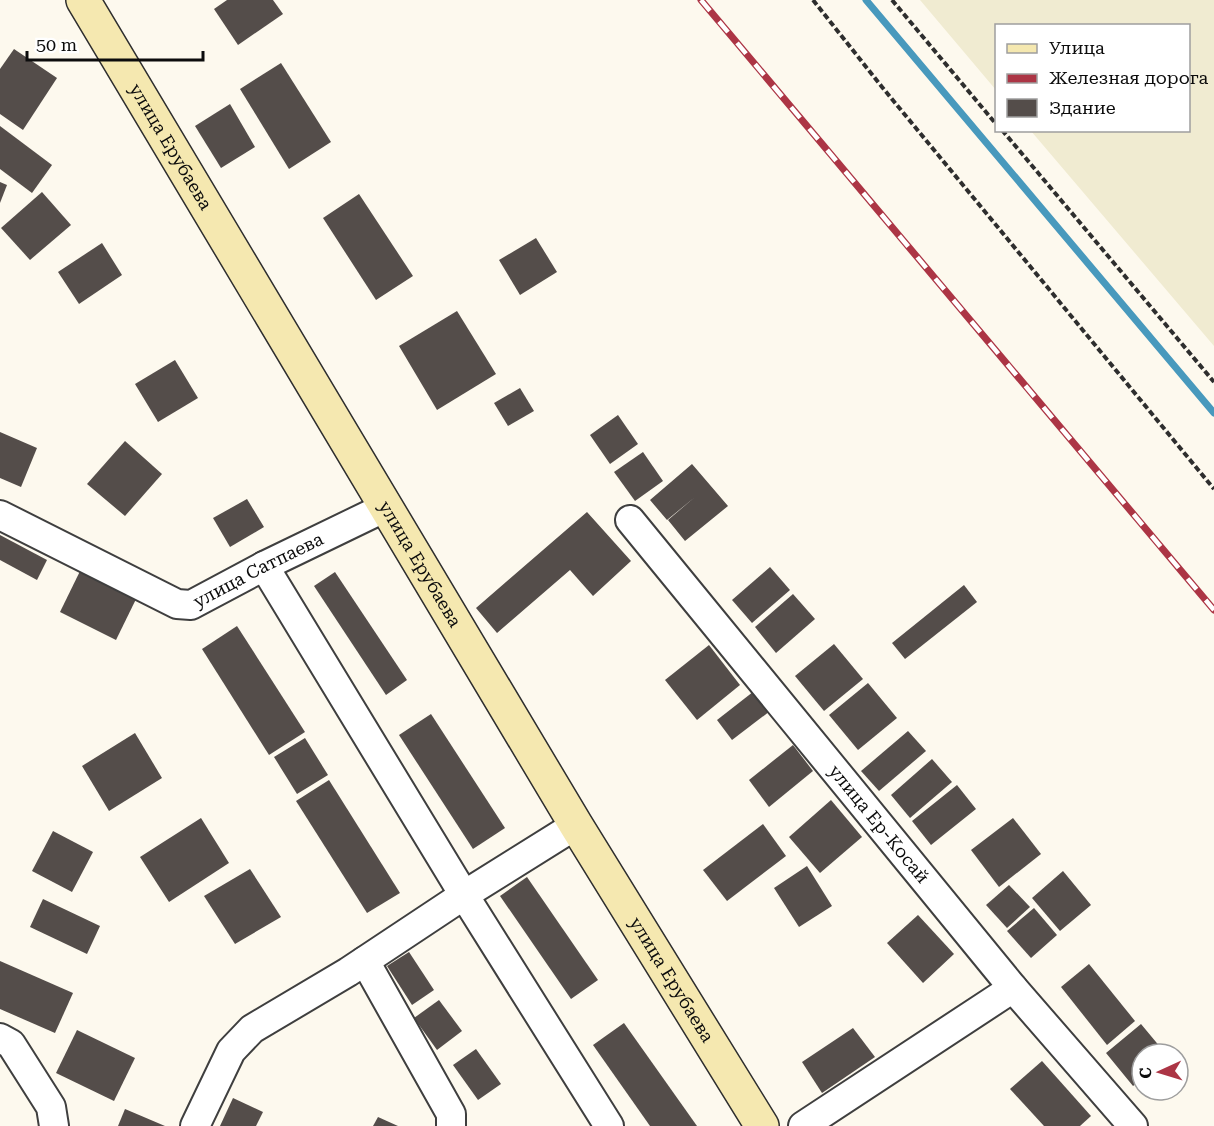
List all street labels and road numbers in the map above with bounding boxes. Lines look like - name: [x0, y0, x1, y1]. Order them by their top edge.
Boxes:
- street label: улица Ерубаева: [125, 80, 217, 214]
- street label: улица Ерубаева: [375, 497, 466, 631]
- street label: улица Сатпаева: [190, 528, 327, 612]
- street label: улица Ер-Косай: [825, 760, 934, 887]
- street label: улица Ерубаева: [625, 913, 719, 1046]

